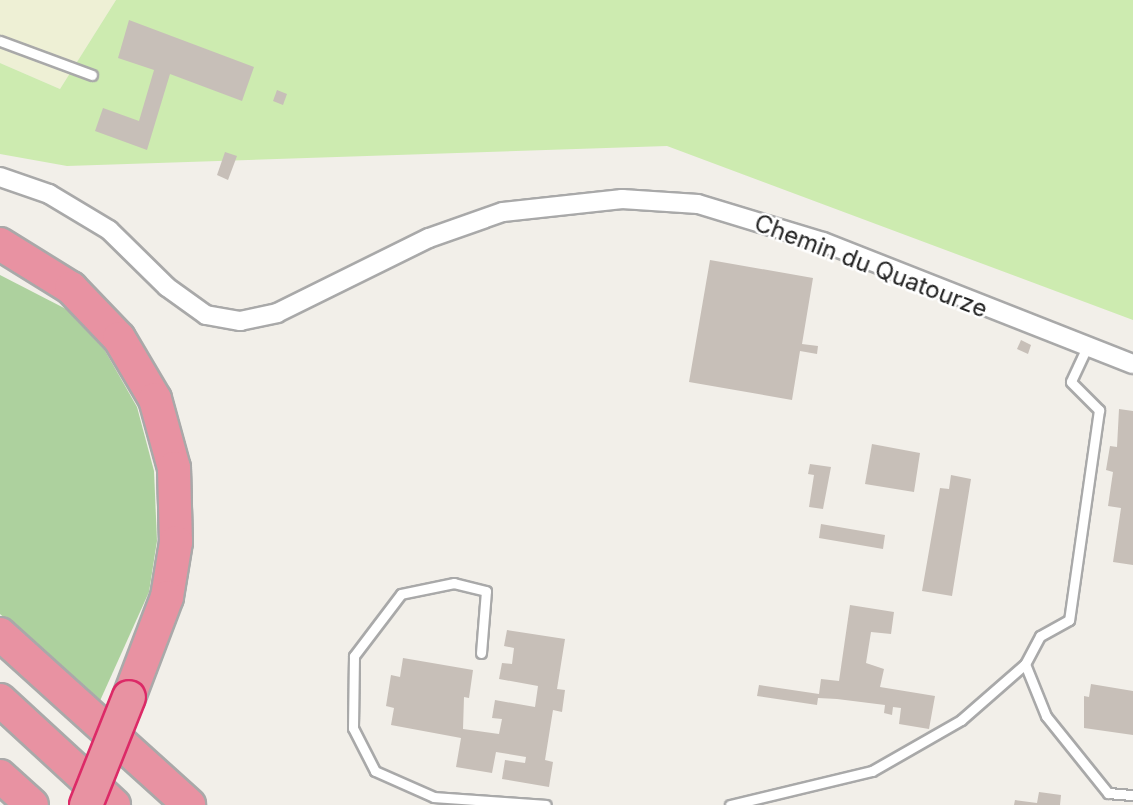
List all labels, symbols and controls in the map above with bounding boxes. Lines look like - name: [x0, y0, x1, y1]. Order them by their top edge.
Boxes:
- street label: Chemin du Quatourze: [750, 208, 992, 324]

